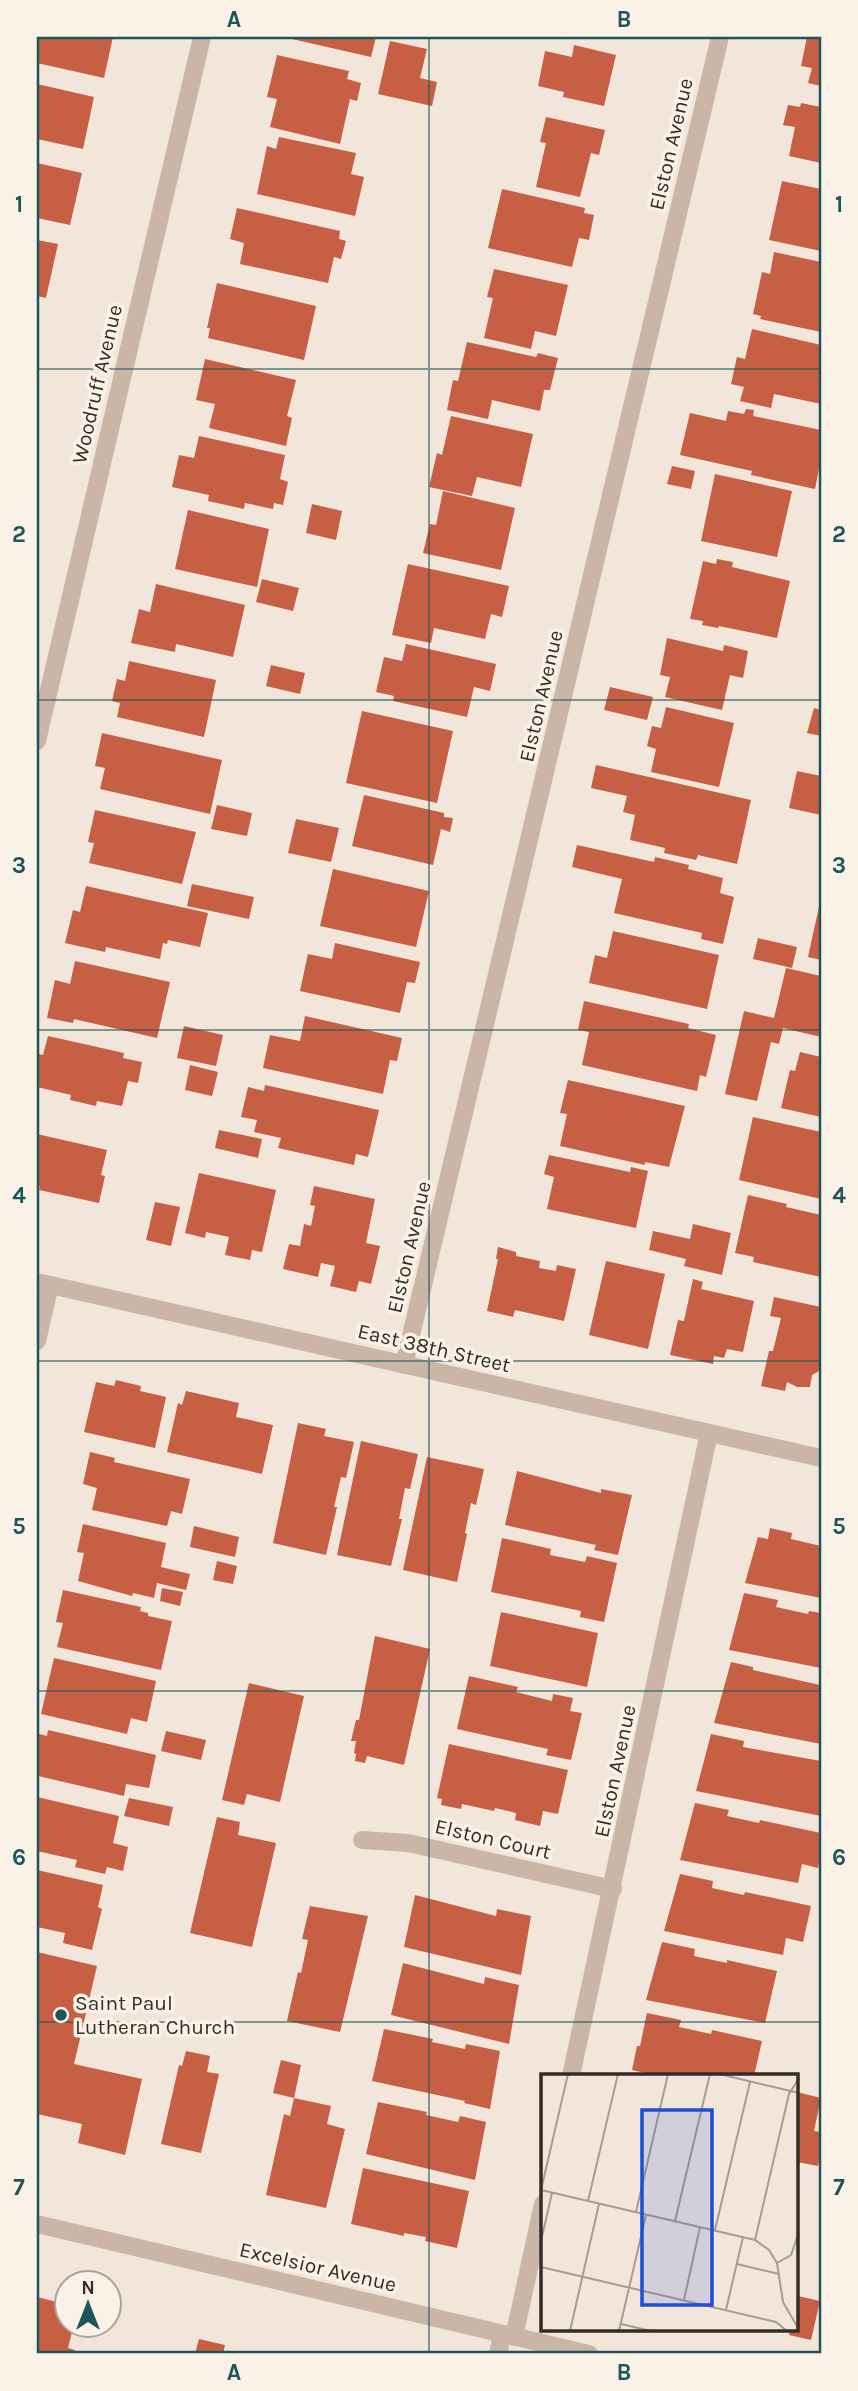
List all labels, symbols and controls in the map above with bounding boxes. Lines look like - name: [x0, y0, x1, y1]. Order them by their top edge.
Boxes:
- text: A: [227, 6, 241, 33]
- text: B: [617, 6, 631, 33]
- street label: Elston Avenue: [644, 76, 698, 212]
- text: 1: [15, 191, 23, 218]
- text: 1: [835, 191, 843, 218]
- street label: Woodruff Avenue: [67, 302, 127, 466]
- text: 2: [12, 521, 26, 548]
- text: 2: [832, 521, 846, 548]
- street label: Elston Avenue: [514, 628, 568, 764]
- text: 3: [12, 852, 26, 879]
- text: 3: [832, 852, 846, 879]
- street label: Elston Avenue: [382, 1179, 436, 1315]
- text: 4: [12, 1182, 26, 1209]
- text: 4: [832, 1182, 846, 1209]
- street label: East 38th Street: [355, 1319, 513, 1377]
- text: 5: [12, 1513, 26, 1540]
- text: 5: [832, 1513, 846, 1540]
- street label: Elston Avenue: [589, 1703, 641, 1839]
- street label: Elston Court: [433, 1814, 553, 1864]
- text: 6: [12, 1844, 26, 1871]
- text: 6: [832, 1844, 846, 1871]
- place label: Saint Paul Lutheran Church: [75, 1991, 235, 2039]
- marker: Saint Paul Lutheran Church: [53, 2007, 69, 2023]
- inset map: [541, 2074, 798, 2332]
- text: 7: [13, 2174, 25, 2201]
- text: 7: [833, 2174, 845, 2201]
- street label: Excelsior Avenue: [237, 2237, 399, 2297]
- north arrow: [52, 2268, 122, 2338]
- text: N: [81, 2277, 95, 2299]
- text: A: [227, 2359, 241, 2386]
- text: B: [617, 2359, 631, 2386]

